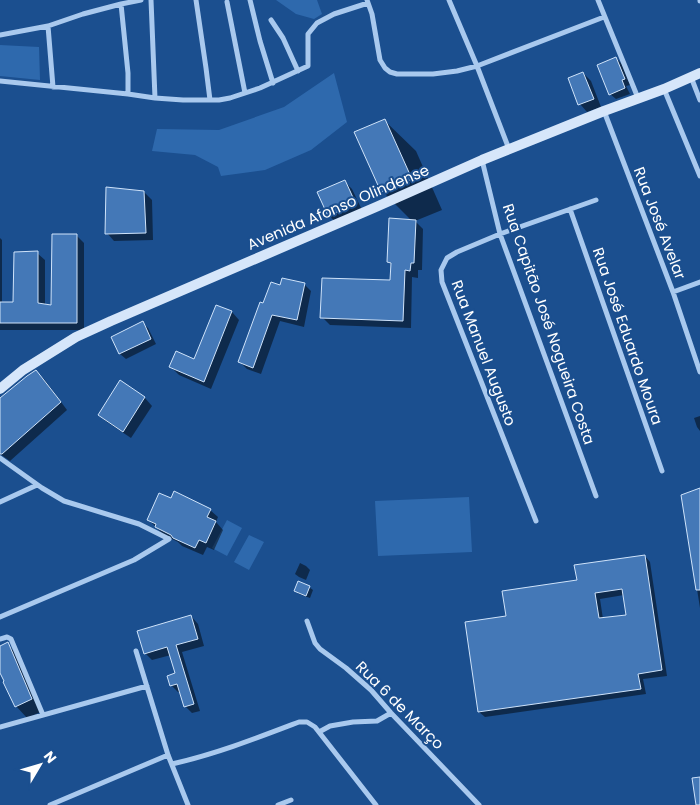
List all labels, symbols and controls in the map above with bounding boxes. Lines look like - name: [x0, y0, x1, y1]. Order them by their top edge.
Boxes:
- street label: Avenida Afonso Olindense: [244, 159, 432, 255]
- street label: Rua José Avelar: [629, 164, 691, 283]
- street label: Rua Capitão José Nogueira Costa: [498, 201, 600, 447]
- street label: Rua José Eduardo Moura: [588, 244, 668, 428]
- street label: Rua Manuel Augusto: [447, 277, 521, 429]
- street label: Rua 6 de Março: [351, 656, 449, 754]
- north arrow: [15, 740, 65, 790]
- text: N: [39, 747, 61, 767]

